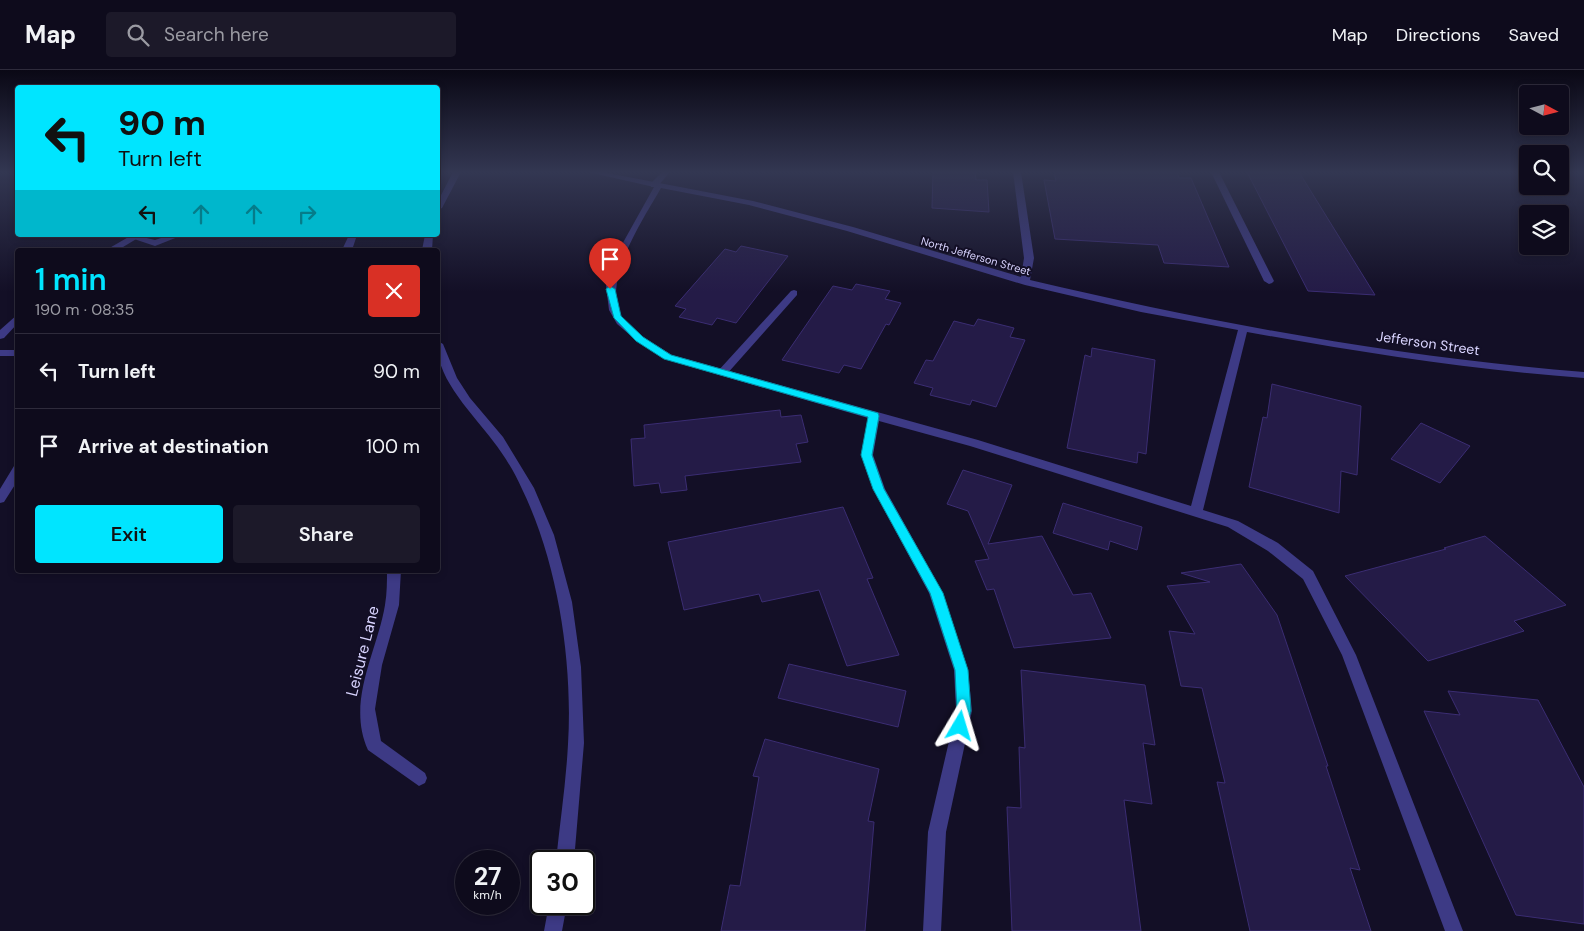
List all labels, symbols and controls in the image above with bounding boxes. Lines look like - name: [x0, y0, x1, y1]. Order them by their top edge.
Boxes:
- search box: [106, 12, 456, 57]
- text: Map: [25, 19, 76, 50]
- icon: search: [124, 21, 152, 49]
- text: Search here: [164, 22, 269, 47]
- text: Map: [1332, 23, 1368, 47]
- text: Directions: [1396, 23, 1481, 47]
- text: Saved: [1509, 23, 1559, 47]
- north arrow: [1519, 85, 1569, 135]
- map controls: [1519, 85, 1569, 255]
- text: 90 m: [118, 100, 206, 146]
- icon: left: [35, 105, 100, 170]
- text: Turn left: [118, 144, 202, 173]
- button: search: [1519, 145, 1569, 195]
- icon: left: [134, 200, 162, 228]
- icon: ahead: [187, 200, 215, 228]
- icon: ahead: [240, 200, 268, 228]
- icon: right: [293, 200, 321, 228]
- button: layers: [1519, 205, 1569, 255]
- street label: North Jefferson Street: [919, 234, 1033, 278]
- pin: [589, 238, 631, 289]
- icon: arrive: [596, 245, 624, 273]
- text: 1 min: [35, 260, 107, 299]
- button: close: [368, 265, 420, 317]
- text: 190 m · 08:35: [35, 299, 134, 320]
- street label: Jefferson Street: [1375, 327, 1481, 359]
- icon: left: [35, 357, 63, 385]
- text: Turn left: [78, 359, 156, 384]
- text: 90 m: [373, 359, 420, 384]
- icon: arrive: [35, 432, 63, 460]
- text: Arrive at destination: [78, 434, 269, 459]
- text: 100 m: [366, 434, 420, 459]
- button: Exit: [35, 505, 223, 563]
- button: Share: [233, 505, 420, 563]
- street label: Leisure Lane: [341, 604, 384, 699]
- position arrow: [933, 699, 985, 751]
- speed limit sign: 30: [530, 850, 595, 915]
- text: 27: [474, 860, 501, 893]
- text: km/h: [473, 887, 502, 903]

